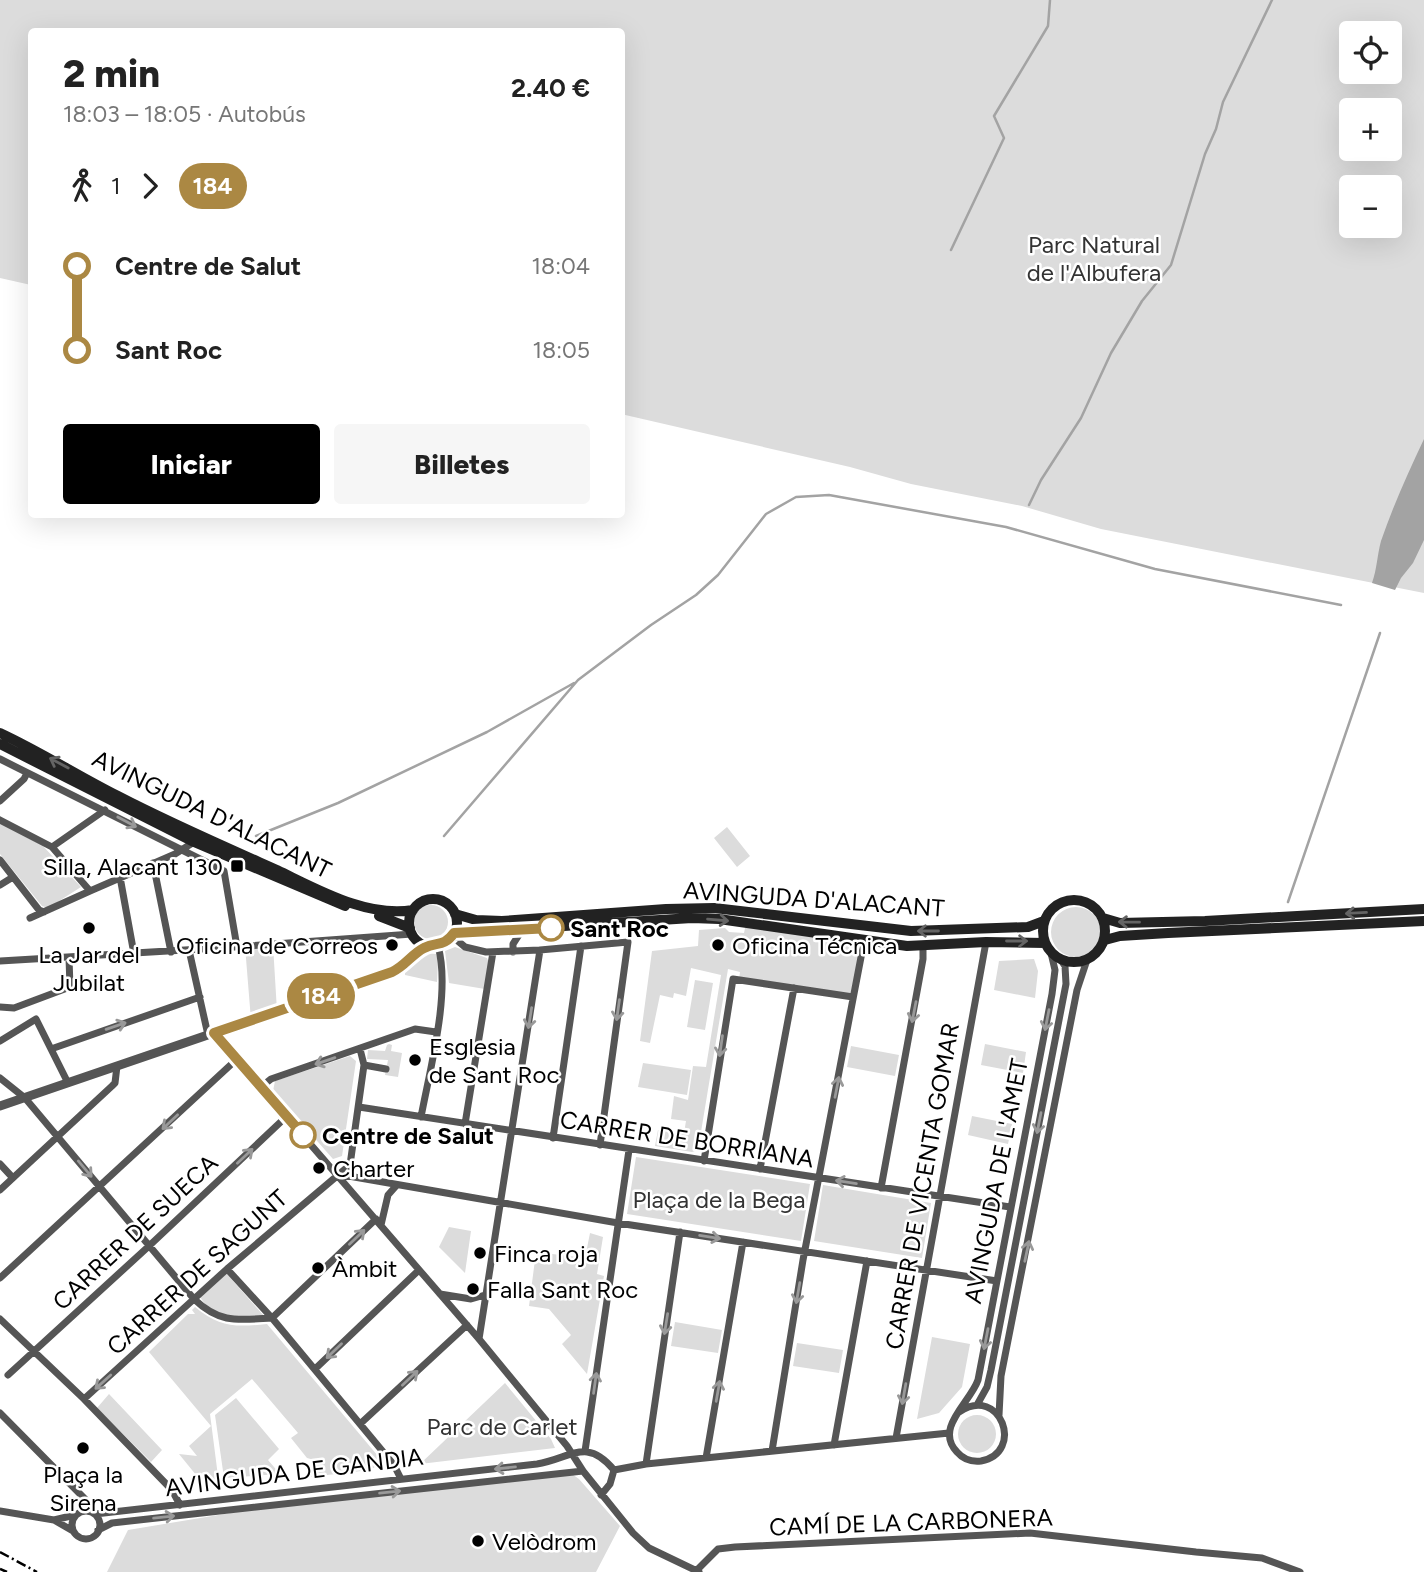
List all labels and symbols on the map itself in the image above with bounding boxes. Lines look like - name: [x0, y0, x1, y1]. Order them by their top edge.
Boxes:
- park label: Parc Natural de l'Albufera: [1027, 230, 1161, 287]
- street label: AVINGUDA D'ALACANT: [88, 744, 336, 884]
- one-way arrow: [49, 756, 70, 769]
- one-way arrow: [116, 816, 137, 829]
- place label: Silla, Alacant 130: [43, 852, 223, 881]
- marker: Silla, Alacant 130: [229, 858, 245, 874]
- street label: AVINGUDA D'ALACANT: [682, 875, 946, 923]
- one-way arrow: [1345, 907, 1368, 920]
- place label: Sant Roc: [570, 914, 669, 943]
- one-way arrow: [706, 914, 728, 927]
- marker: Sant Roc: [538, 915, 564, 941]
- one-way arrow: [1117, 916, 1140, 929]
- marker: La Jar del Jubilat: [81, 920, 97, 936]
- one-way arrow: [917, 924, 940, 938]
- place label: Oficina de Correos: [176, 931, 378, 960]
- place label: Oficina Técnica: [732, 931, 897, 960]
- one-way arrow: [1005, 934, 1028, 948]
- marker: Oficina de Correos: [384, 937, 400, 953]
- marker: Oficina Técnica: [710, 937, 726, 953]
- place label: La Jar del Jubilat: [38, 940, 140, 997]
- line badge: 184: [281, 973, 361, 1019]
- one-way arrow: [612, 998, 625, 1020]
- one-way arrow: [906, 1000, 920, 1023]
- one-way arrow: [523, 1006, 536, 1029]
- one-way arrow: [1040, 1008, 1054, 1031]
- one-way arrow: [104, 1019, 126, 1031]
- street label: CARRER DE VICENTA GOMAR: [879, 1021, 965, 1351]
- place label: Esglesia de Sant Roc: [429, 1032, 559, 1089]
- one-way arrow: [714, 1034, 727, 1057]
- marker: Esglesia de Sant Roc: [407, 1052, 423, 1068]
- one-way arrow: [314, 1056, 336, 1068]
- street label: AVINGUDA DE L'AMET: [958, 1056, 1034, 1306]
- one-way arrow: [830, 1076, 844, 1099]
- street label: CARRER DE BORRIANA: [558, 1105, 817, 1173]
- one-way arrow: [1032, 1111, 1045, 1134]
- one-way arrow: [161, 1114, 178, 1131]
- place label: Centre de Salut: [322, 1121, 494, 1150]
- marker: Centre de Salut: [290, 1122, 316, 1148]
- street label: CARRER DE SUECA: [47, 1148, 224, 1316]
- one-way arrow: [236, 1148, 254, 1164]
- place label: Charter: [333, 1154, 414, 1183]
- one-way arrow: [77, 1160, 93, 1178]
- marker: Charter: [311, 1160, 327, 1176]
- one-way arrow: [835, 1176, 858, 1189]
- street label: CARRER DE SAGUNT: [101, 1183, 293, 1361]
- park label: Plaça de la Bega: [632, 1185, 806, 1214]
- one-way arrow: [348, 1229, 365, 1246]
- one-way arrow: [698, 1231, 721, 1244]
- place label: Finca roja: [494, 1239, 598, 1268]
- one-way arrow: [1020, 1240, 1034, 1263]
- marker: Finca roja: [472, 1245, 488, 1261]
- place label: Àmbit: [332, 1254, 397, 1283]
- marker: Àmbit: [310, 1260, 326, 1276]
- place label: Falla Sant Roc: [487, 1275, 638, 1304]
- marker: Falla Sant Roc: [465, 1281, 481, 1297]
- one-way arrow: [791, 1282, 804, 1304]
- one-way arrow: [660, 1312, 673, 1335]
- one-way arrow: [978, 1327, 992, 1350]
- one-way arrow: [326, 1342, 343, 1359]
- one-way arrow: [401, 1369, 418, 1386]
- one-way arrow: [589, 1372, 602, 1395]
- one-way arrow: [94, 1374, 112, 1390]
- one-way arrow: [712, 1380, 725, 1403]
- one-way arrow: [896, 1382, 910, 1405]
- park label: Parc de Carlet: [426, 1412, 578, 1441]
- marker: Plaça la Sirena: [75, 1440, 91, 1456]
- street label: AVINGUDA DE GANDIA: [163, 1442, 425, 1502]
- place label: Plaça la Sirena: [43, 1460, 123, 1517]
- one-way arrow: [494, 1461, 517, 1474]
- one-way arrow: [378, 1485, 401, 1498]
- street label: CAMÍ DE LA CARBONERA: [769, 1503, 1054, 1541]
- one-way arrow: [152, 1510, 175, 1523]
- place label: Velòdrom: [492, 1527, 597, 1556]
- marker: Velòdrom: [470, 1533, 486, 1549]

